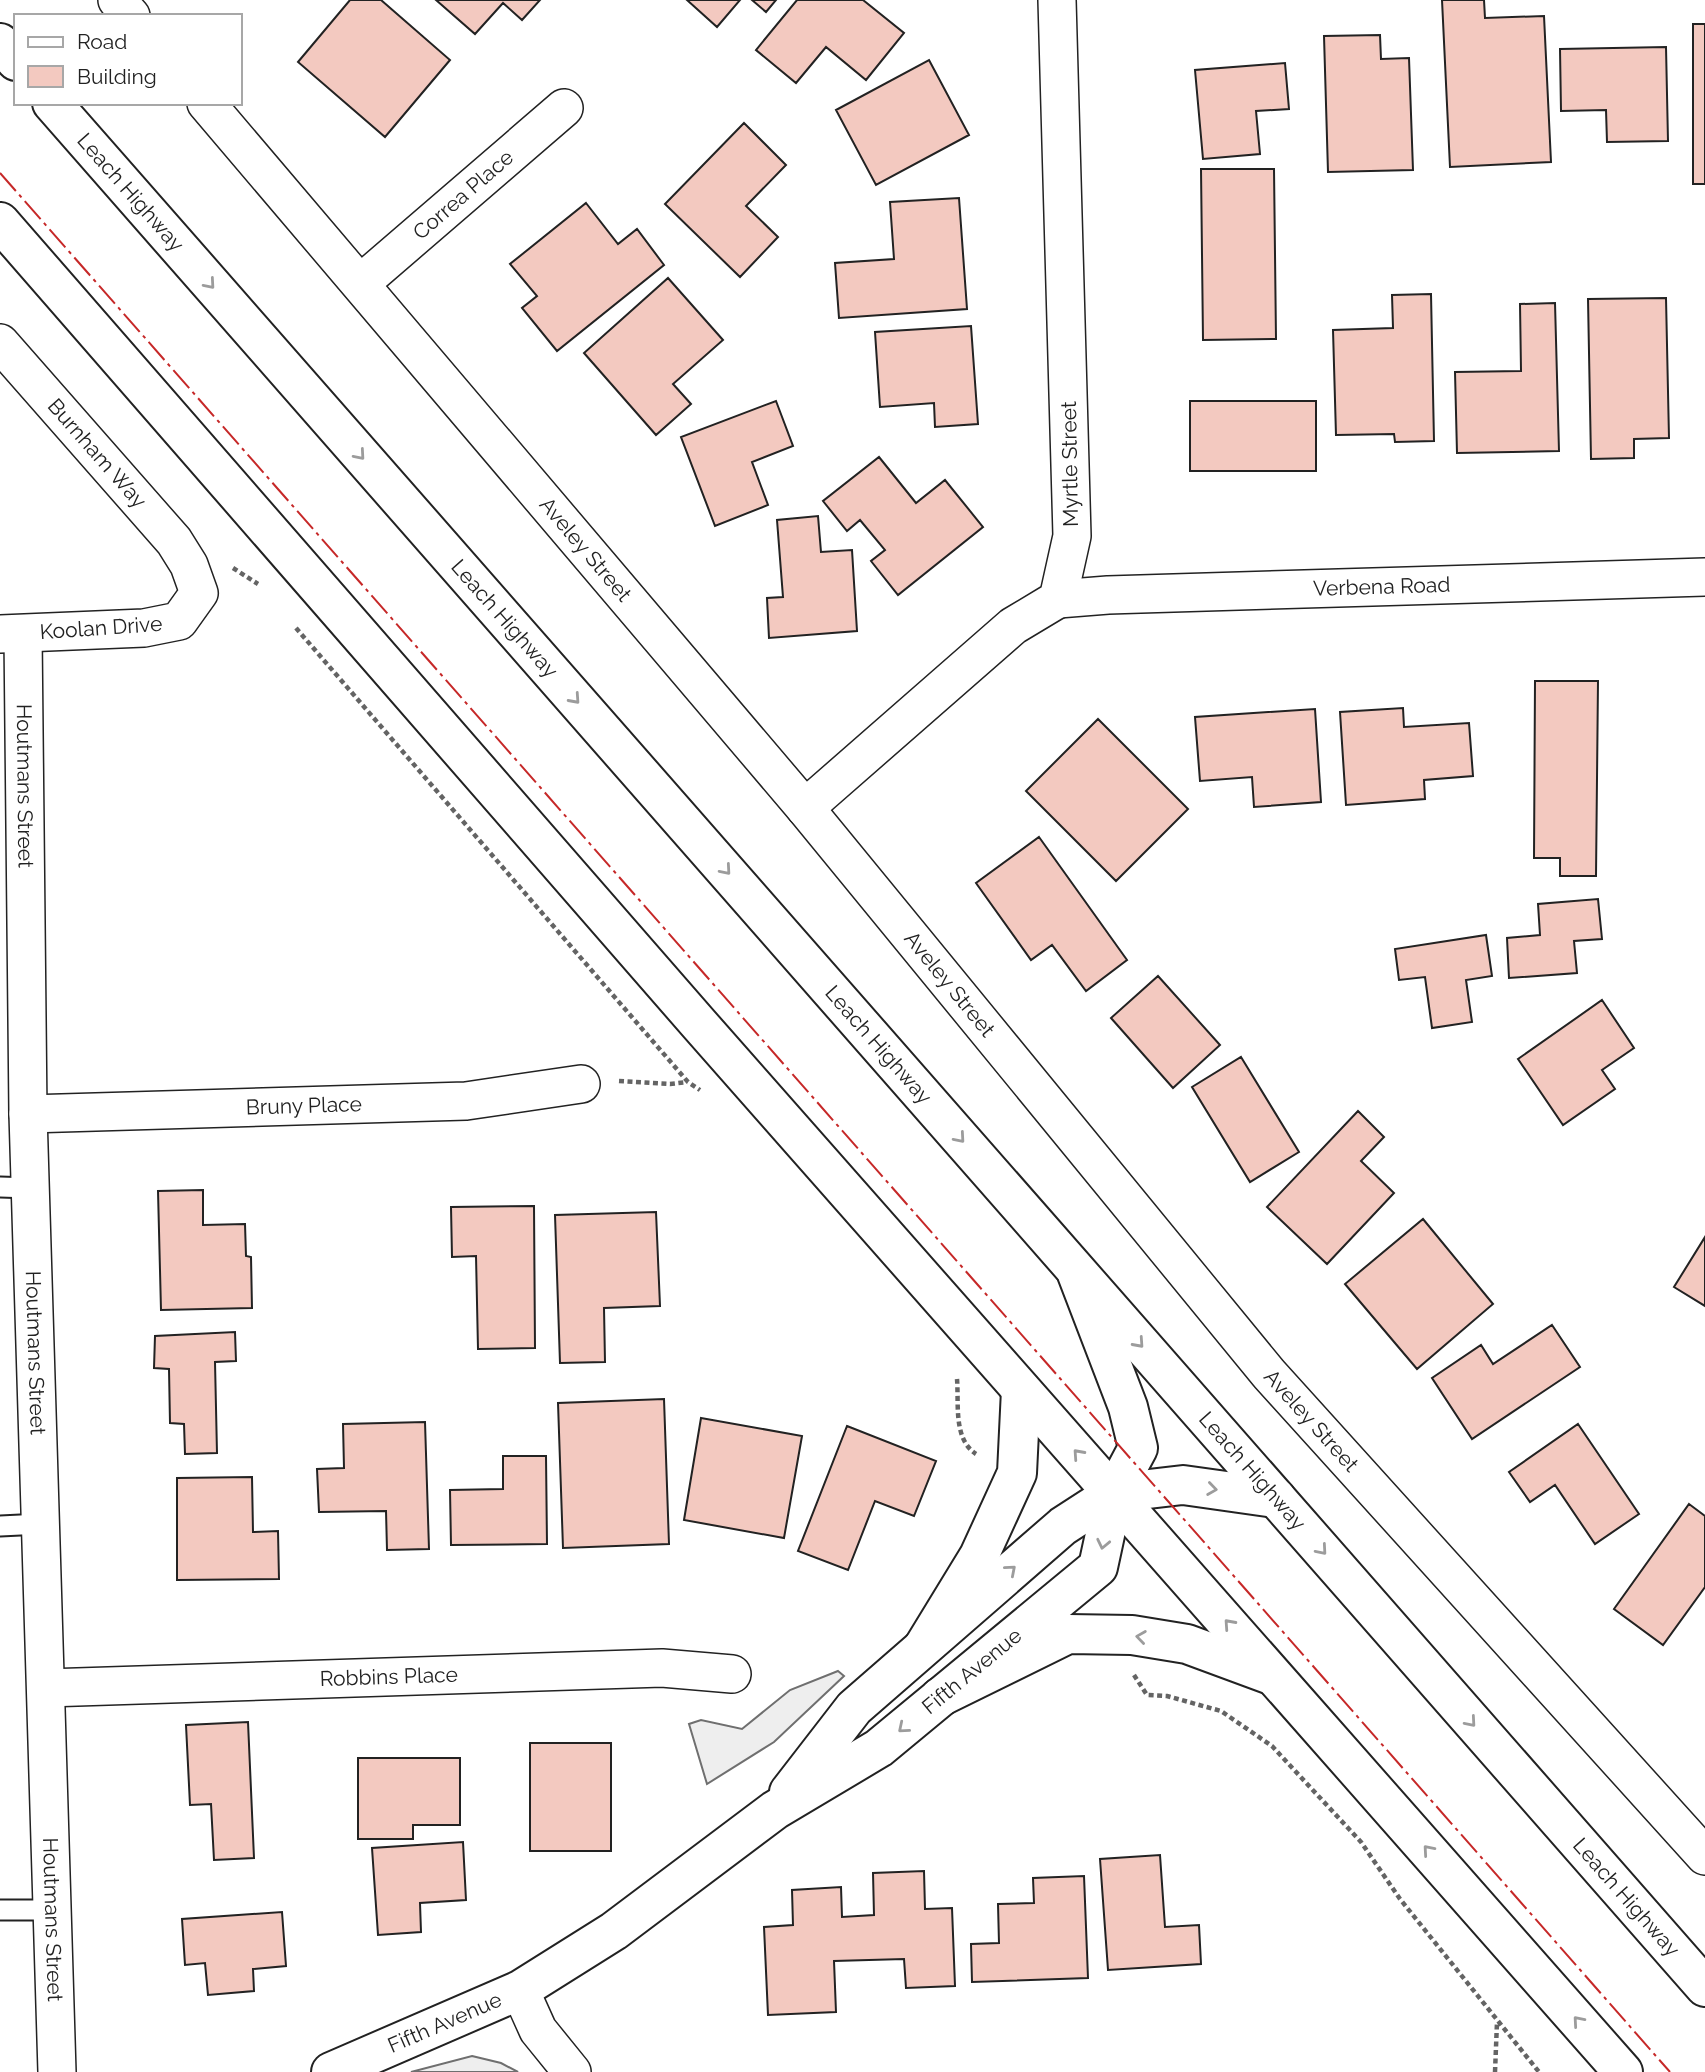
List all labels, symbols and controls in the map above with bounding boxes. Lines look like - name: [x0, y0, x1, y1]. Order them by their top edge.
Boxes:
- legend: [14, 14, 242, 105]
- text: Road: [77, 29, 127, 54]
- text: Building: [77, 64, 157, 89]
- street label: Leach Highway: [72, 128, 189, 256]
- street label: Correa Place: [408, 144, 518, 245]
- one-way arrow: [202, 276, 214, 289]
- street label: Burnham Way: [43, 393, 152, 513]
- street label: Myrtle Street: [1056, 401, 1083, 527]
- one-way arrow: [351, 447, 364, 460]
- street label: Aveley Street: [535, 492, 637, 606]
- street label: Leach Highway: [446, 554, 563, 683]
- street label: Verbena Road: [1313, 572, 1451, 601]
- street label: Koolan Drive: [39, 611, 163, 644]
- one-way arrow: [567, 691, 580, 704]
- street label: Houtmans Street: [12, 704, 38, 868]
- one-way arrow: [718, 861, 730, 874]
- street label: Aveley Street: [899, 926, 1000, 1042]
- street label: Leach Highway: [820, 980, 937, 1109]
- street label: Bruny Place: [245, 1091, 362, 1120]
- one-way arrow: [952, 1130, 964, 1143]
- street label: Houtmans Street: [21, 1270, 51, 1435]
- one-way arrow: [1131, 1335, 1143, 1348]
- street label: Aveley Street: [1259, 1364, 1364, 1477]
- street label: Leach Highway: [1194, 1406, 1311, 1535]
- one-way arrow: [1074, 1449, 1086, 1462]
- one-way arrow: [1206, 1481, 1218, 1496]
- one-way arrow: [1096, 1538, 1111, 1550]
- one-way arrow: [1314, 1542, 1326, 1555]
- one-way arrow: [1003, 1566, 1016, 1578]
- one-way arrow: [1225, 1619, 1237, 1632]
- street label: Fifth Avenue: [917, 1622, 1026, 1719]
- one-way arrow: [1135, 1629, 1147, 1644]
- street label: Robbins Place: [319, 1662, 458, 1691]
- one-way arrow: [1463, 1713, 1475, 1726]
- one-way arrow: [898, 1720, 911, 1732]
- street label: Leach Highway: [1568, 1833, 1685, 1961]
- street label: Houtmans Street: [38, 1837, 68, 2002]
- one-way arrow: [1424, 1845, 1436, 1858]
- street label: Fifth Avenue: [384, 1987, 505, 2058]
- one-way arrow: [1574, 2016, 1586, 2029]

